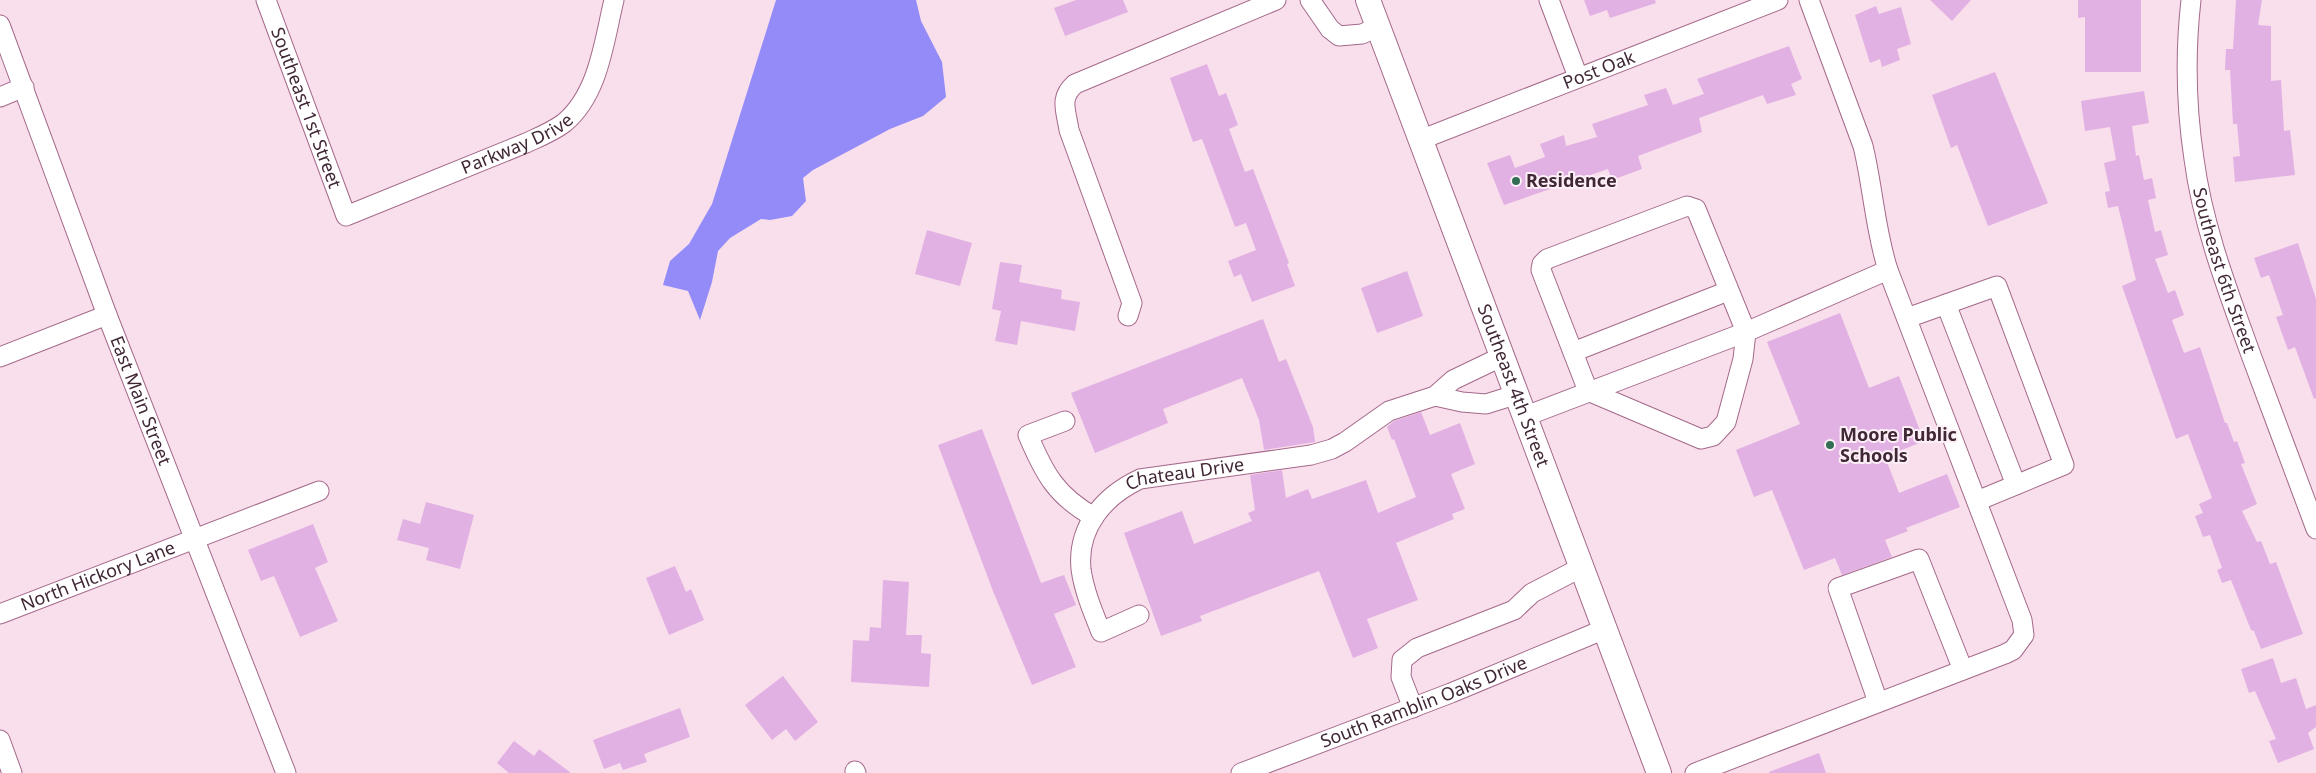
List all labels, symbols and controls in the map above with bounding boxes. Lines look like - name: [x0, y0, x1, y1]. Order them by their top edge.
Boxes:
- street label: Southeast 1st Street: [266, 24, 348, 192]
- street label: Post Oak: [1559, 44, 1638, 94]
- street label: Parkway Drive: [457, 108, 578, 179]
- place label: Residence: [1526, 168, 1617, 192]
- marker: Residence: [1510, 175, 1522, 187]
- street label: Southeast 6th Street: [2188, 185, 2262, 357]
- street label: Southeast 4th Street: [1472, 300, 1556, 471]
- street label: East Main Street: [105, 332, 178, 469]
- place label: Moore Public Schools: [1840, 422, 1957, 467]
- marker: Moore Public Schools: [1824, 439, 1836, 451]
- street label: Chateau Drive: [1121, 452, 1245, 496]
- street label: North Hickory Lane: [17, 535, 178, 616]
- street label: South Ramblin Oaks Drive: [1317, 650, 1530, 753]

